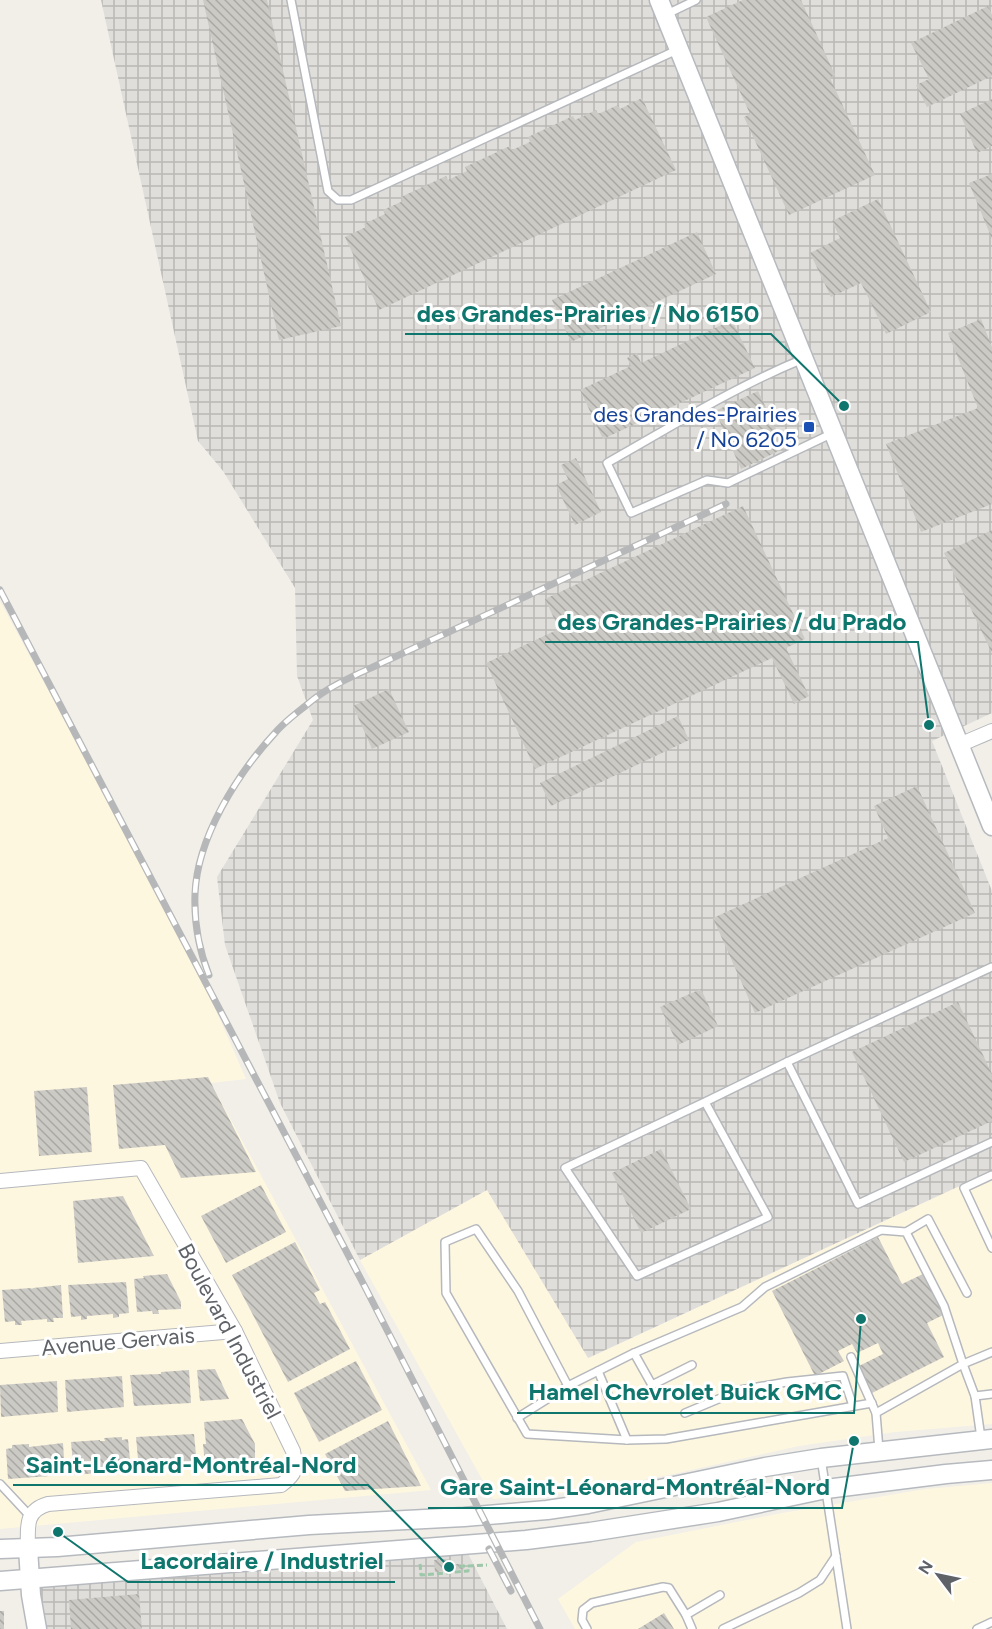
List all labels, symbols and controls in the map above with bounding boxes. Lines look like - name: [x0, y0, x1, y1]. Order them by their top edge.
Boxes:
- callout: des Grandes-Prairies / No 6150: [405, 292, 771, 334]
- text: des Grandes-Prairies / No 6150: [417, 299, 759, 328]
- place label: des Grandes-Prairies / No 6205: [593, 401, 797, 453]
- marker: des Grandes-Prairies / No 6205: [802, 420, 816, 434]
- callout: des Grandes-Prairies / du Prado: [545, 600, 918, 642]
- text: des Grandes-Prairies / du Prado: [558, 607, 906, 636]
- street label: Boulevard Industriel: [172, 1239, 287, 1423]
- street label: Avenue Gervais: [40, 1321, 196, 1362]
- callout: Hamel Chevrolet Buick GMC: [517, 1371, 854, 1413]
- text: Hamel Chevrolet Buick GMC: [528, 1377, 842, 1406]
- callout: Saint-Léonard-Montréal-Nord: [13, 1443, 368, 1485]
- text: Saint-Léonard-Montréal-Nord: [25, 1450, 357, 1479]
- callout: Gare Saint-Léonard-Montréal-Nord: [428, 1466, 842, 1508]
- text: Gare Saint-Léonard-Montréal-Nord: [440, 1472, 830, 1501]
- callout: Lacordaire / Industriel: [128, 1540, 395, 1582]
- north arrow: [908, 1545, 968, 1605]
- text: Lacordaire / Industriel: [140, 1546, 384, 1575]
- text: N: [914, 1557, 937, 1578]

